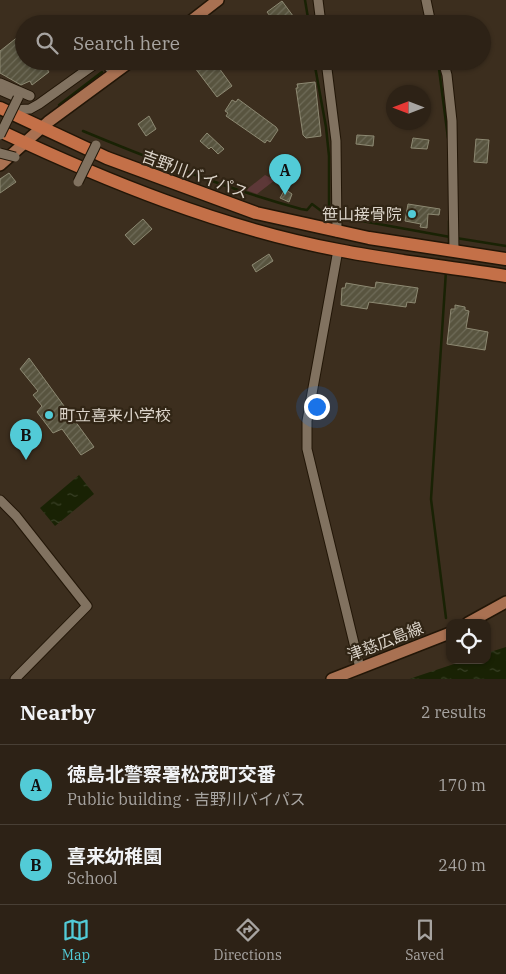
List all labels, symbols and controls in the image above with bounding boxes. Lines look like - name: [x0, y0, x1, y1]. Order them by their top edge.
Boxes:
- search box: [15, 15, 491, 70]
- icon: search: [33, 29, 61, 57]
- text: Search here: [73, 31, 180, 55]
- north arrow: [386, 85, 431, 130]
- street label: 吉野川バイパス: [139, 146, 251, 202]
- pin: A: [269, 154, 301, 195]
- place label: 笹山接骨院: [322, 204, 402, 224]
- marker: 笹山接骨院: [406, 208, 418, 220]
- your location: [304, 394, 330, 420]
- place label: 町立喜来小学校: [59, 405, 171, 425]
- marker: 町立喜来小学校: [43, 409, 55, 421]
- pin: B: [10, 419, 42, 460]
- street label: 津慈広島線: [344, 617, 426, 665]
- map controls: [446, 619, 491, 664]
- button: locate: [446, 619, 491, 664]
- text: Nearby: [20, 698, 96, 726]
- text: 2 results: [421, 702, 486, 722]
- text: 徳島北警察署松茂町交番: [67, 762, 276, 786]
- text: A: [30, 775, 42, 795]
- text: 170 m: [438, 775, 486, 795]
- text: Public building · 吉野川バイパス: [67, 789, 306, 809]
- text: 喜来幼稚園: [67, 844, 162, 868]
- text: B: [30, 855, 42, 875]
- text: 240 m: [438, 855, 486, 875]
- text: School: [67, 868, 118, 888]
- tab: Map: [62, 916, 90, 964]
- tab: Directions: [214, 916, 282, 964]
- tab: Saved: [405, 916, 444, 964]

